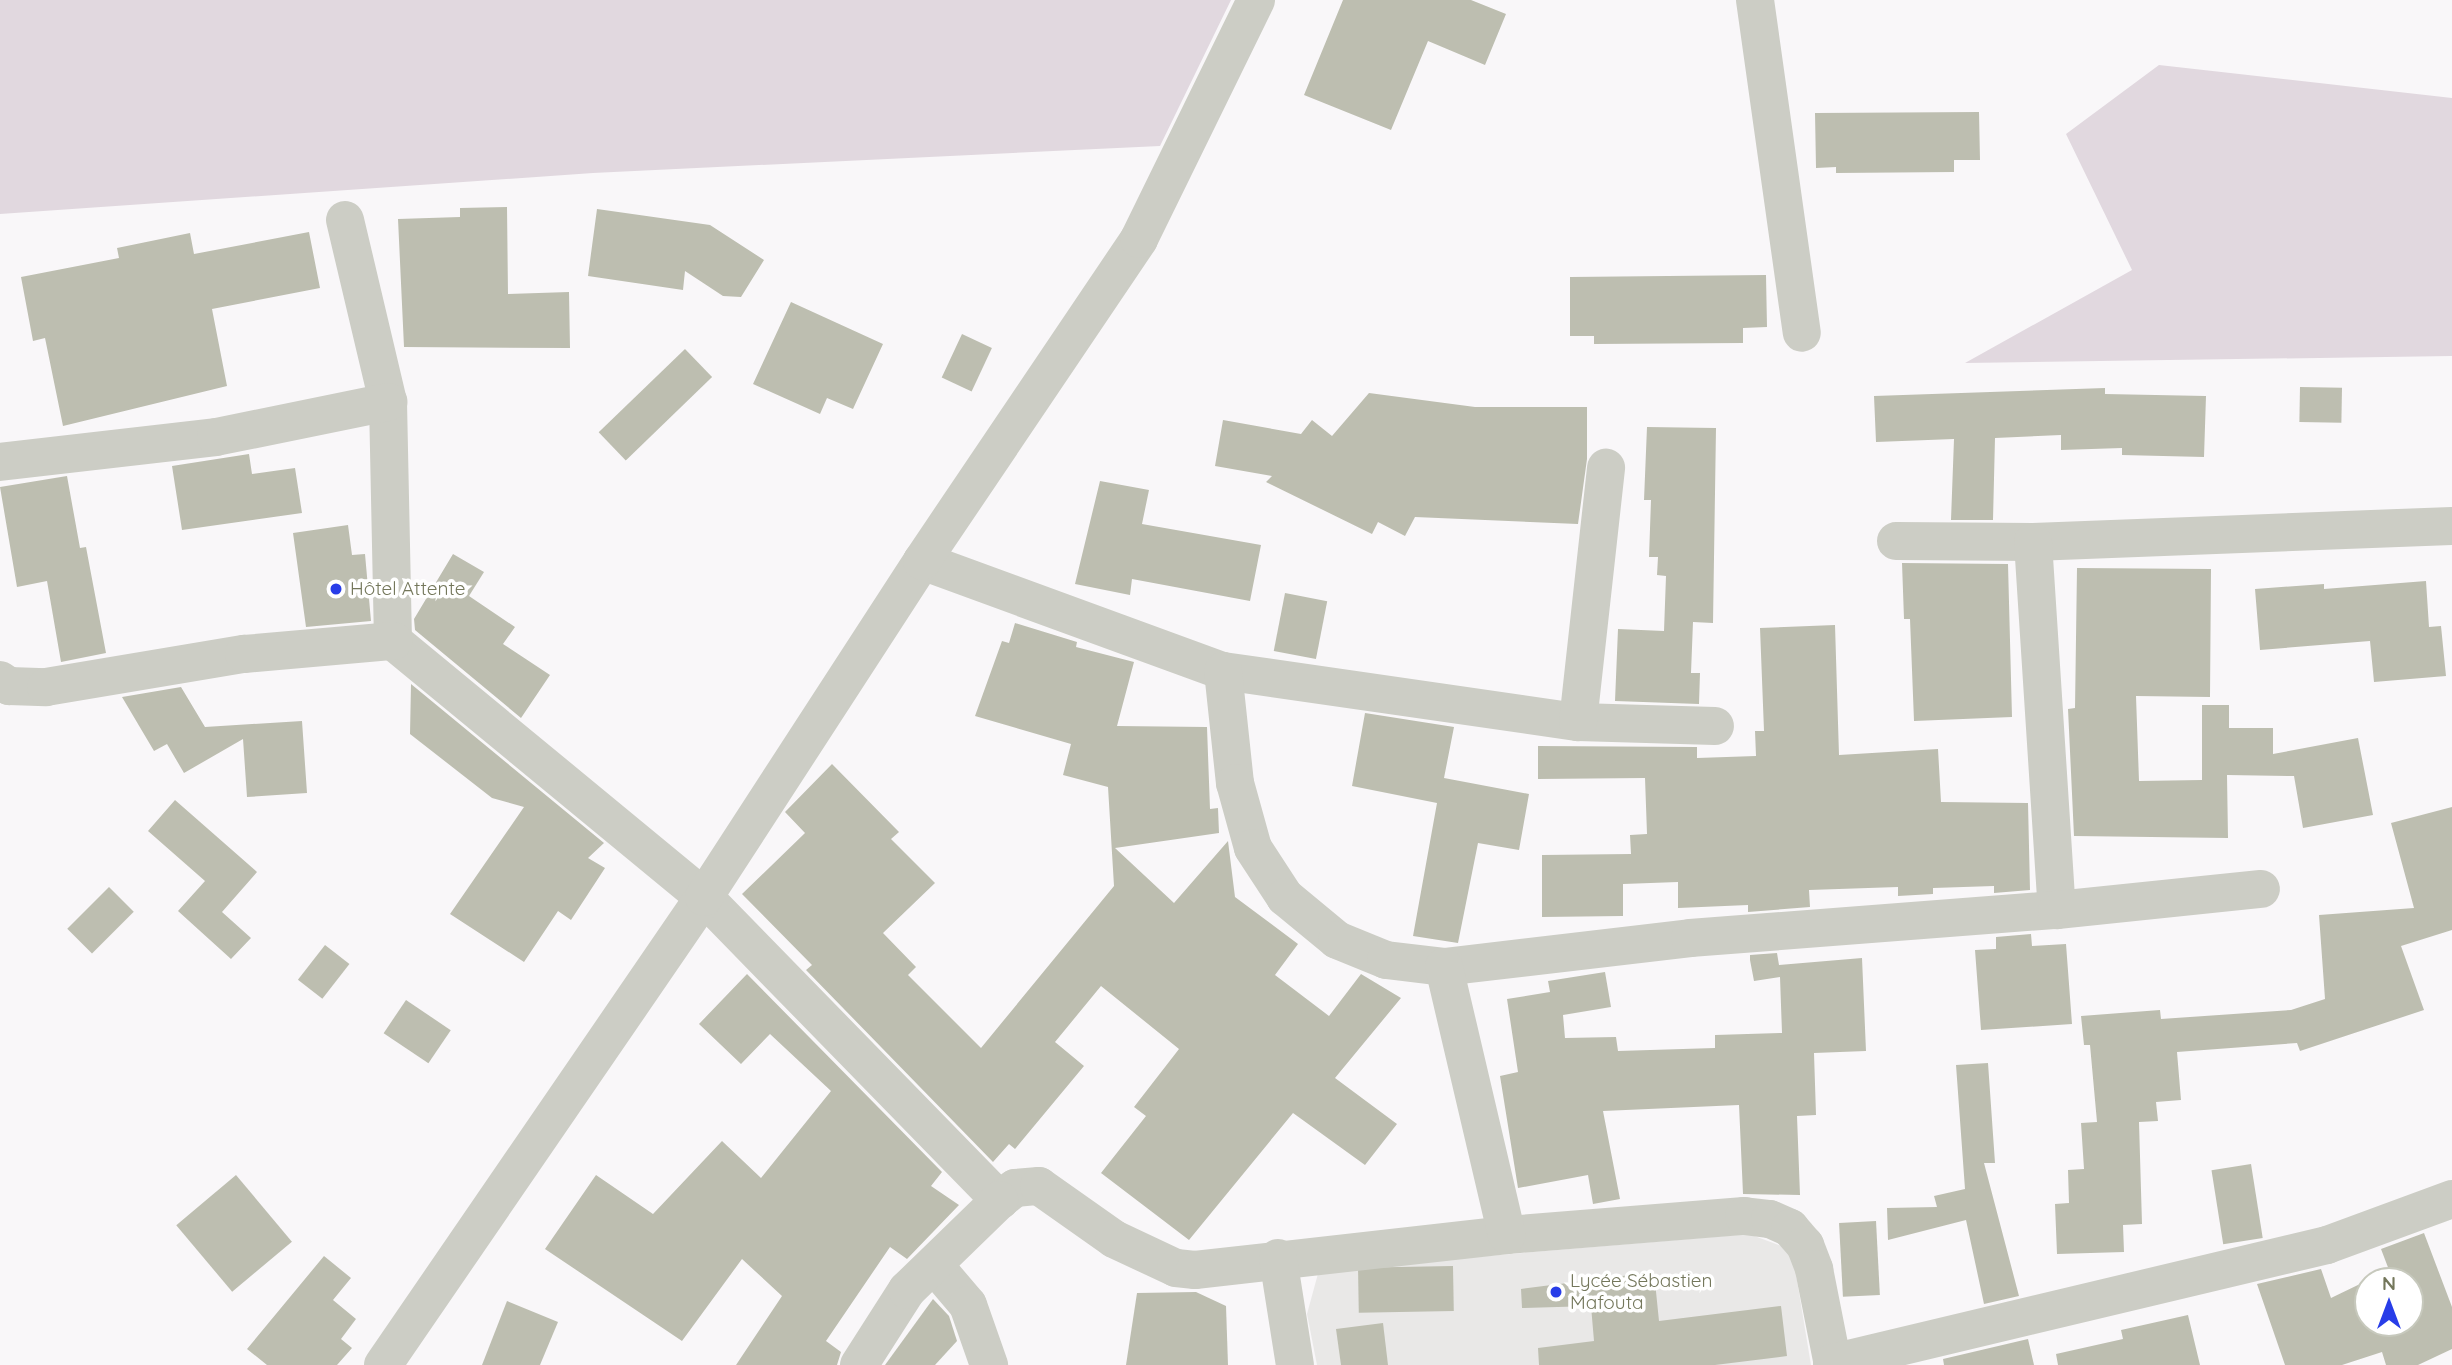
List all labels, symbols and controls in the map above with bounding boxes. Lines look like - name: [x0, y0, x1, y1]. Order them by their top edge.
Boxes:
- place label: Hôtel Attente: [350, 578, 466, 600]
- marker: Hôtel Attente: [328, 581, 344, 597]
- north arrow: [2354, 1267, 2424, 1337]
- place label: Lycée Sébastien Mafouta: [1570, 1270, 1712, 1314]
- text: N: [2382, 1271, 2396, 1295]
- marker: Lycée Sébastien Mafouta: [1548, 1284, 1564, 1300]

